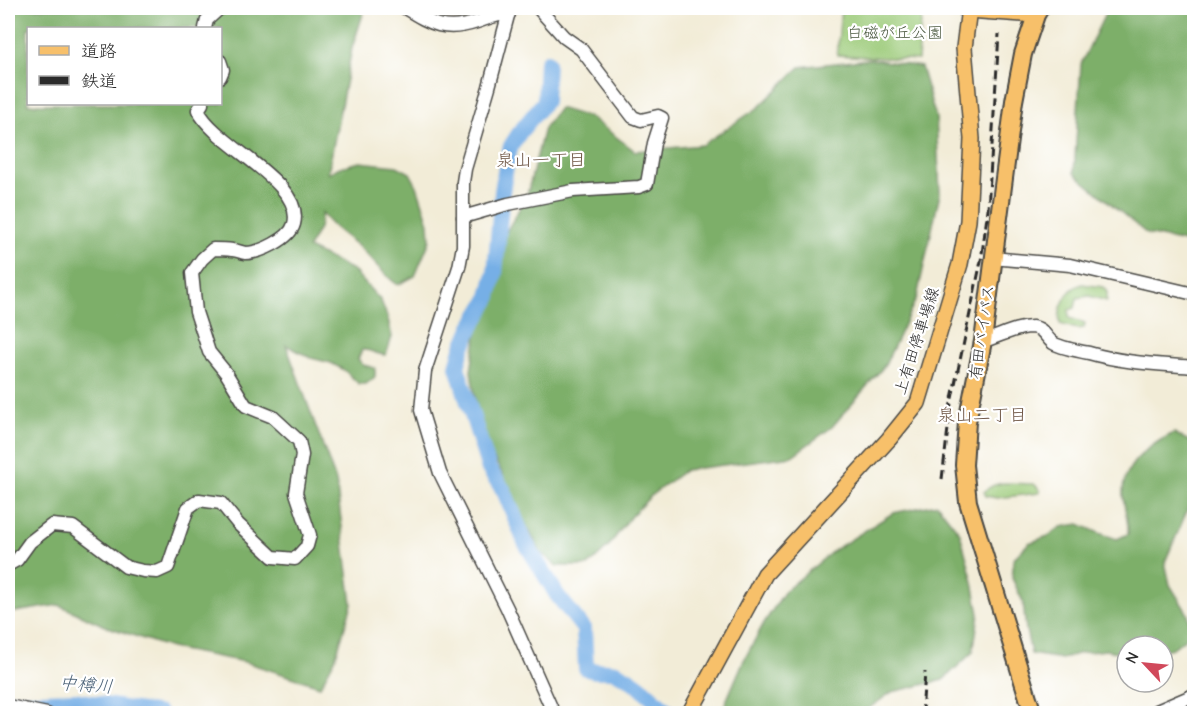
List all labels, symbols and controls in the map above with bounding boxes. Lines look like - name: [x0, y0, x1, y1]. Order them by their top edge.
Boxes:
- park label: 白磁が丘公園: [847, 24, 943, 42]
- legend: [27, 27, 222, 105]
- text: 道路: [81, 41, 117, 62]
- text: 鉄道: [81, 71, 117, 92]
- district label: 泉山一丁目: [496, 150, 586, 171]
- street label: 有田バイパス: [966, 283, 998, 381]
- street label: 上有田停車場線: [891, 285, 943, 397]
- district label: 泉山二丁目: [937, 405, 1027, 426]
- north arrow: [1115, 634, 1175, 694]
- text: N: [1122, 649, 1143, 666]
- water label: 中樽川: [58, 672, 114, 698]

